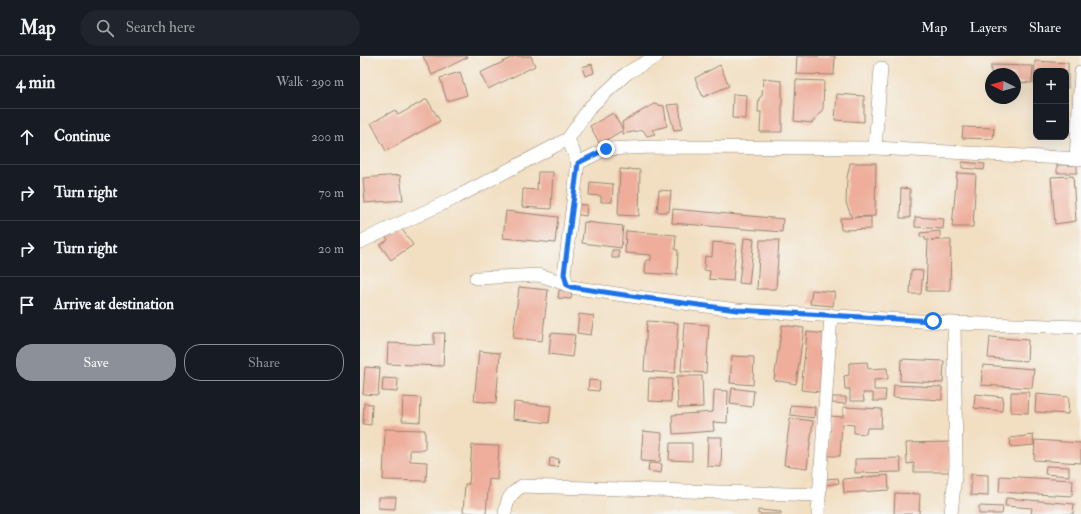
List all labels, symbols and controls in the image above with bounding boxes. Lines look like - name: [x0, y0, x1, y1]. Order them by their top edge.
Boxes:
- search box: [80, 10, 360, 46]
- text: Map: [20, 16, 56, 40]
- icon: search: [94, 17, 116, 39]
- text: Search here: [126, 18, 195, 37]
- text: Map: [921, 19, 947, 36]
- text: Layers: [969, 19, 1007, 36]
- text: Share: [1029, 19, 1061, 36]
- north arrow: [985, 68, 1021, 104]
- map controls: [1033, 68, 1069, 140]
- button: +: [1033, 68, 1069, 104]
- text: 4 min: [16, 72, 55, 93]
- text: Walk · 290 m: [276, 74, 344, 90]
- button: −: [1033, 104, 1069, 140]
- icon: ahead: [16, 126, 38, 148]
- text: Continue: [54, 127, 110, 146]
- text: 200 m: [311, 129, 344, 145]
- route end: [597, 140, 615, 158]
- icon: right: [16, 182, 38, 204]
- text: Turn right: [54, 183, 117, 202]
- text: 70 m: [319, 185, 344, 201]
- icon: right: [16, 238, 38, 260]
- text: Turn right: [54, 239, 117, 258]
- text: 20 m: [318, 241, 344, 257]
- icon: arrive: [16, 294, 38, 316]
- text: Arrive at destination: [54, 295, 174, 314]
- route start: [924, 312, 942, 330]
- button: Save: [16, 344, 176, 381]
- button: Share: [184, 344, 344, 381]

